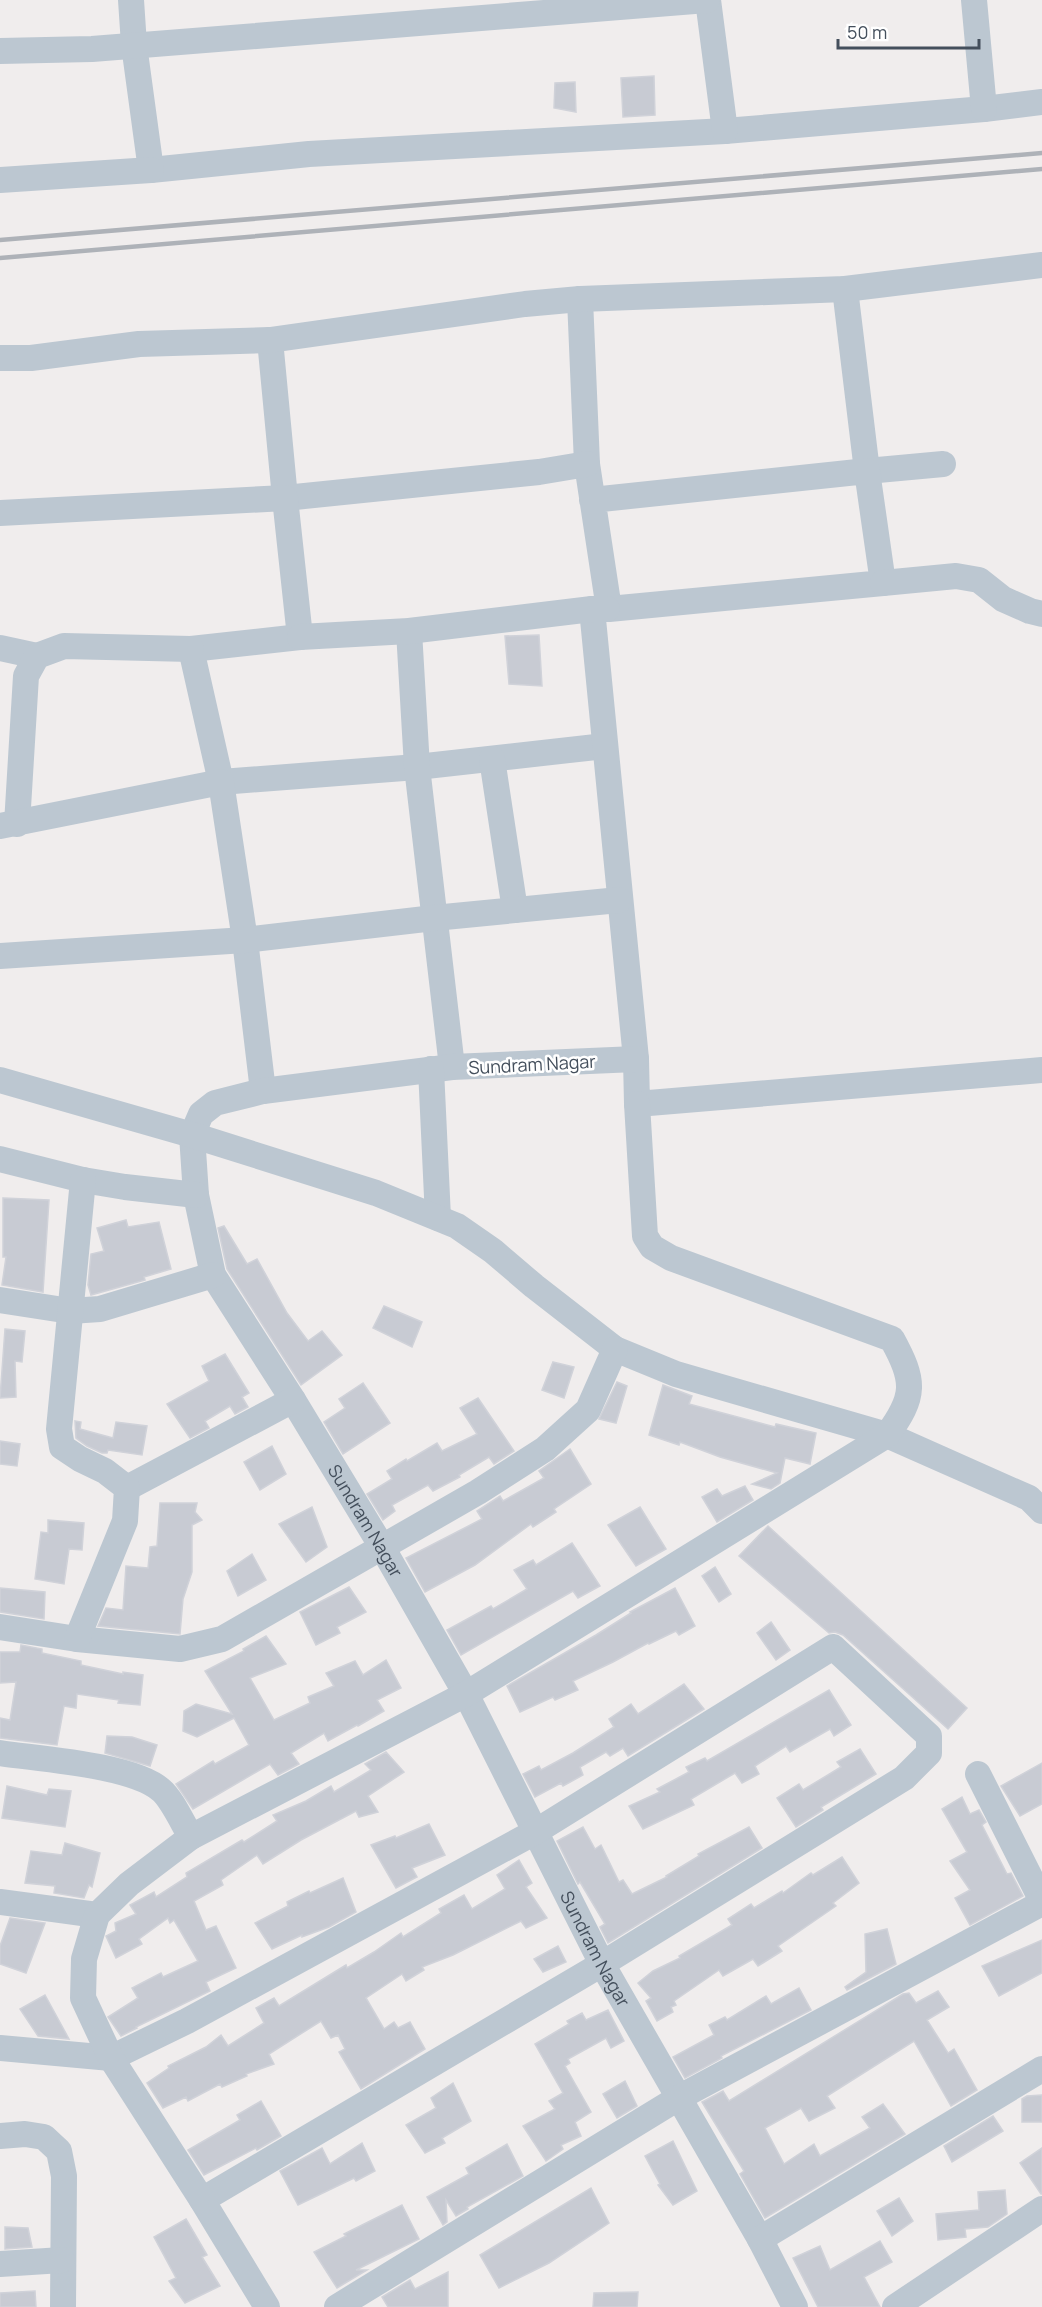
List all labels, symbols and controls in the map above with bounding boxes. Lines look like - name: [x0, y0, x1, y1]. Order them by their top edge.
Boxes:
- scale bar: [838, 12, 979, 50]
- text: 50 m: [847, 20, 887, 44]
- street label: Sundram Nagar: [468, 1049, 597, 1079]
- street label: Sundram Nagar: [323, 1460, 409, 1582]
- street label: Sundram Nagar: [555, 1887, 636, 2011]

